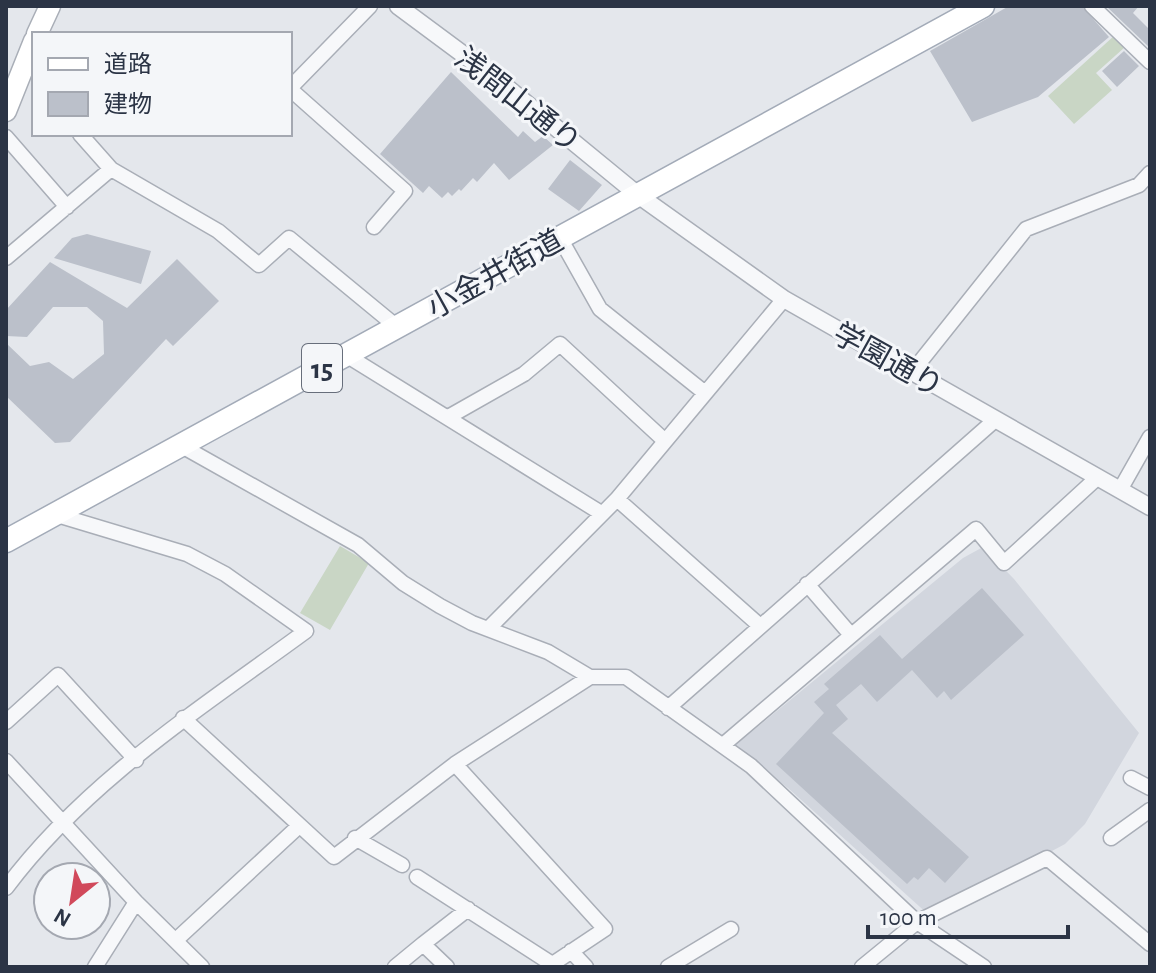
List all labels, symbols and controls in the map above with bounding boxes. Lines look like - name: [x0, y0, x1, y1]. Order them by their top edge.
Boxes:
- legend: [32, 32, 292, 136]
- street label: 浅間山通り: [449, 41, 587, 159]
- text: 道路: [104, 51, 152, 77]
- text: 建物: [104, 92, 152, 117]
- street label: 小金井街道: [422, 224, 568, 324]
- street label: 学園通り: [828, 317, 948, 403]
- road number: 15: [302, 344, 342, 392]
- north arrow: [32, 861, 112, 941]
- scale bar: [868, 889, 1068, 939]
- text: N: [50, 904, 75, 931]
- text: 100 m: [880, 906, 937, 930]

